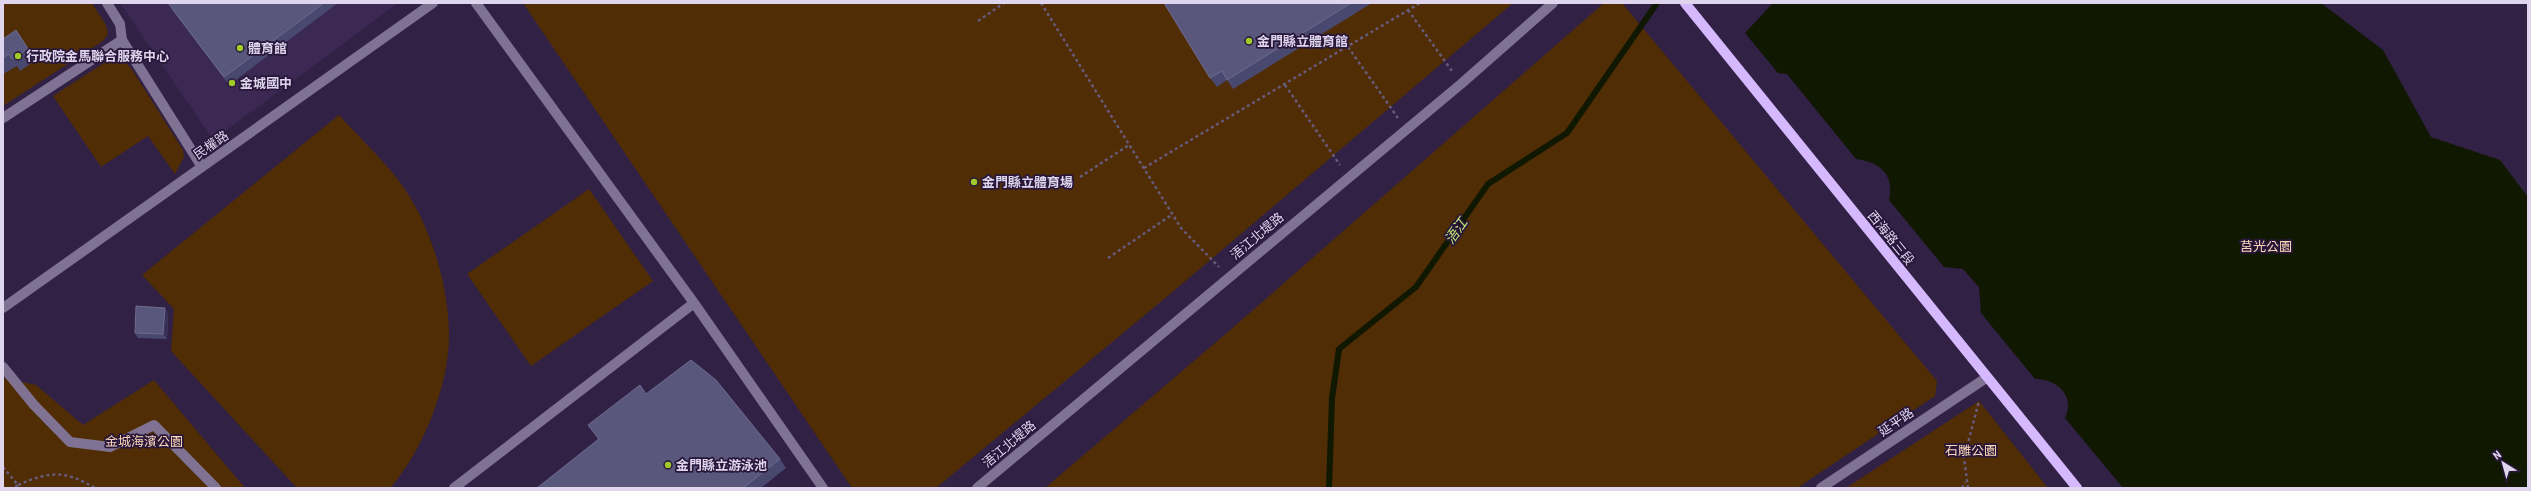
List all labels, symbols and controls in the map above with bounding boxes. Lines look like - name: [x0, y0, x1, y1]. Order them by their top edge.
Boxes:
- place label: 金門縣立體育館: [1257, 34, 1348, 49]
- marker: 金門縣立體育館: [1244, 36, 1254, 46]
- place label: 體育館: [248, 41, 287, 56]
- marker: 體育館: [235, 43, 245, 53]
- place label: 行政院金馬聯合服務中心: [26, 49, 169, 64]
- marker: 行政院金馬聯合服務中心: [13, 51, 23, 61]
- place label: 金城國中: [240, 76, 292, 91]
- marker: 金城國中: [227, 78, 237, 88]
- street label: 民權路: [191, 128, 231, 162]
- place label: 金門縣立體育場: [982, 175, 1073, 190]
- marker: 金門縣立體育場: [969, 177, 979, 187]
- street label: 西海路三段: [1865, 208, 1917, 268]
- street label: 浯江北堤路: [1227, 209, 1287, 263]
- water label: 浯江: [1441, 213, 1472, 247]
- park label: 莒光公園: [2240, 239, 2292, 254]
- street label: 延平路: [1876, 405, 1916, 439]
- street label: 浯江北堤路: [979, 417, 1039, 471]
- park label: 金城海濱公園: [105, 434, 183, 449]
- park label: 石雕公園: [1945, 443, 1997, 458]
- north arrow: [2483, 443, 2523, 483]
- text: N: [2491, 448, 2504, 463]
- place label: 金門縣立游泳池: [676, 458, 767, 473]
- marker: 金門縣立游泳池: [663, 460, 673, 470]

